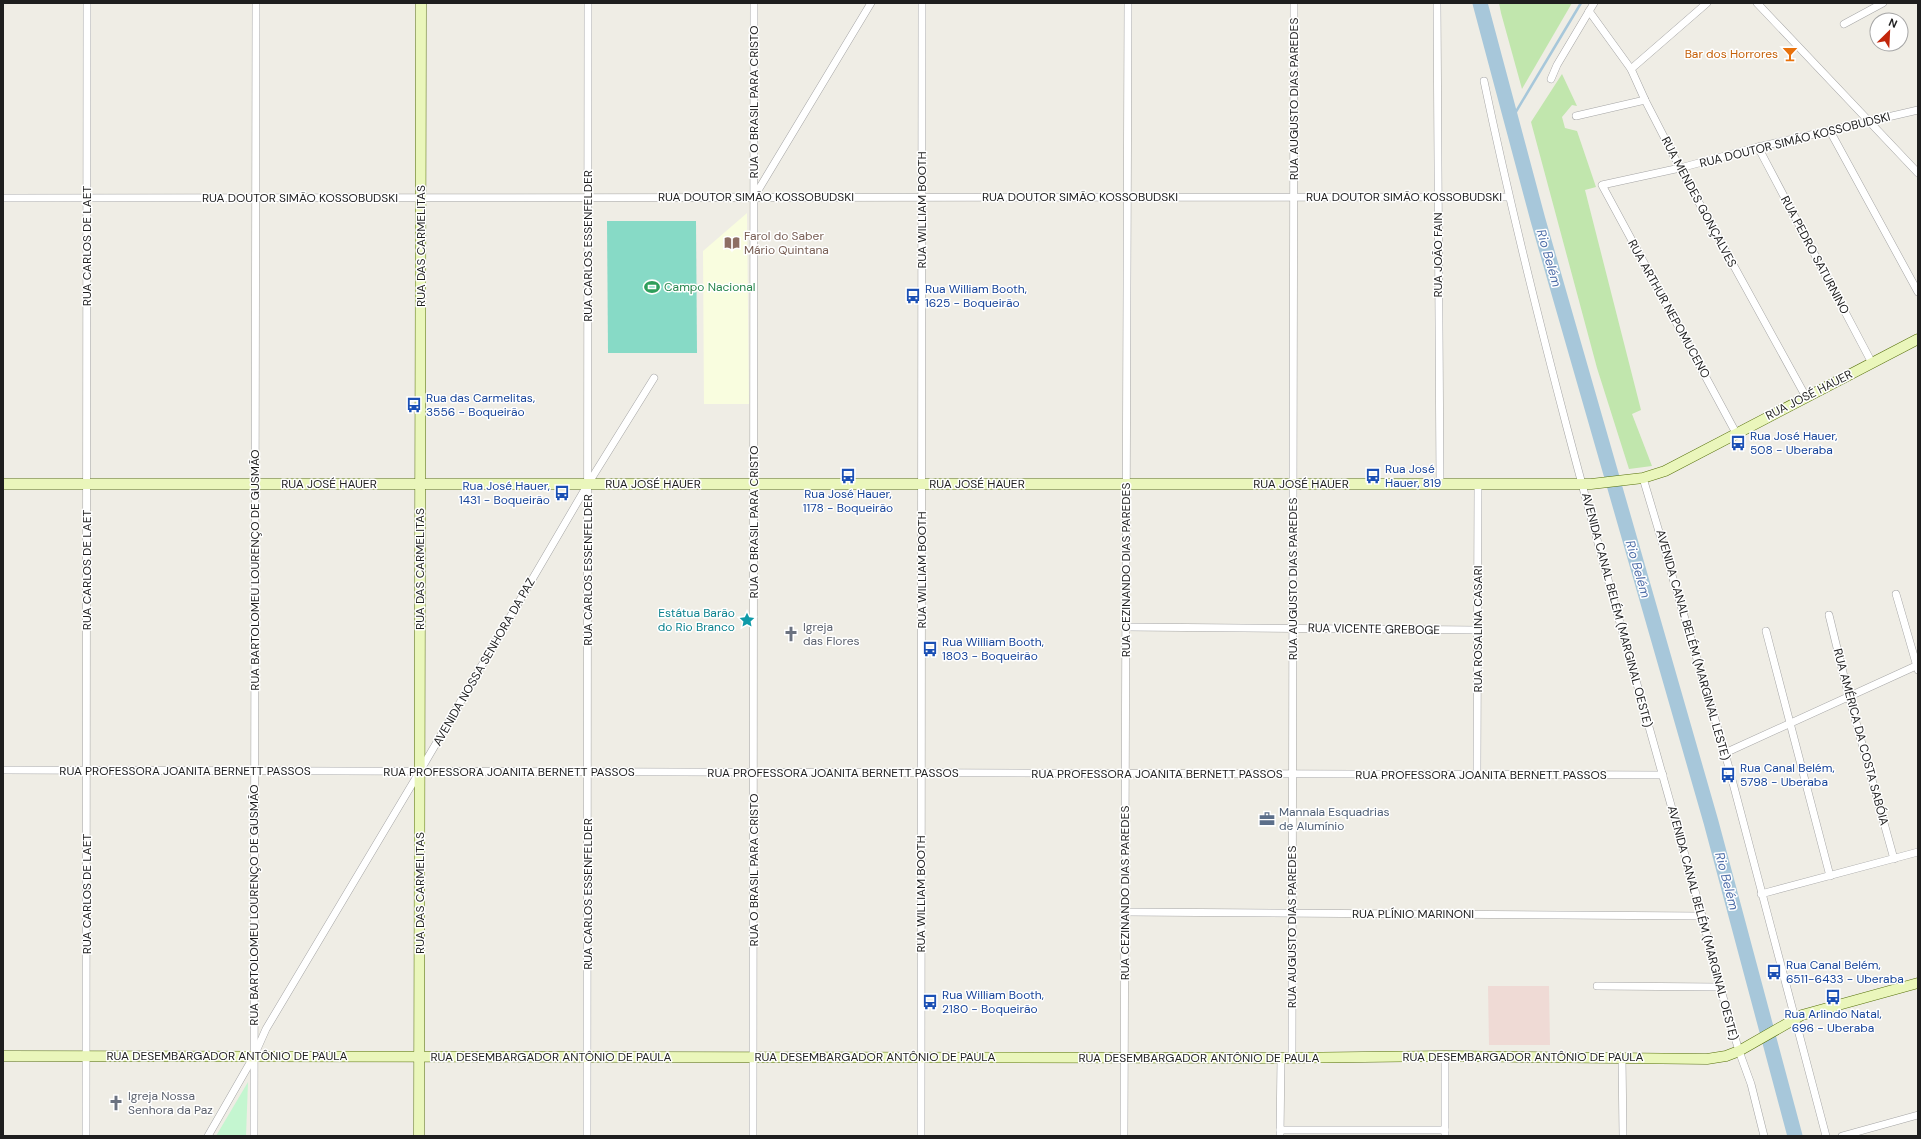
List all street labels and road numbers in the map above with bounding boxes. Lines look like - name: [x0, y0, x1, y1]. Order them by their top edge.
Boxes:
- street label: RUA AUGUSTO DIAS PAREDES: [1286, 18, 1302, 180]
- street label: RUA O BRASIL PARA CRISTO: [746, 26, 762, 178]
- street label: RUA DOUTOR SIMÃO KOSSOBUDSKI: [1698, 109, 1892, 171]
- street label: RUA MENDES GONÇALVES: [1658, 134, 1740, 270]
- street label: RUA WILLIAM BOOTH: [914, 151, 930, 269]
- street label: RUA CARLOS ESSENFELDER: [580, 170, 596, 322]
- street label: RUA DAS CARMELITAS: [413, 185, 429, 307]
- street label: RUA CARLOS DE LAET: [79, 186, 95, 306]
- street label: RUA DOUTOR SIMÃO KOSSOBUDSKI: [658, 189, 854, 205]
- street label: RUA DOUTOR SIMÃO KOSSOBUDSKI: [982, 189, 1178, 205]
- street label: RUA DOUTOR SIMÃO KOSSOBUDSKI: [1306, 189, 1502, 205]
- street label: RUA DOUTOR SIMÃO KOSSOBUDSKI: [202, 190, 398, 206]
- street label: RUA PEDRO SATURNINO: [1777, 193, 1853, 317]
- street label: RUA JOÃO FAIN: [1430, 212, 1446, 298]
- street label: RUA ARTHUR NEPOMUCENO: [1624, 237, 1714, 381]
- street label: RUA JOSÉ HAUER: [1763, 366, 1855, 424]
- street label: RUA O BRASIL PARA CRISTO: [746, 446, 762, 598]
- street label: RUA BARTOLOMEU LOURENÇO DE GUSMÃO: [247, 449, 263, 691]
- street label: RUA JOSÉ HAUER: [281, 476, 377, 492]
- street label: RUA JOSÉ HAUER: [605, 476, 701, 492]
- street label: RUA JOSÉ HAUER: [929, 476, 1025, 492]
- street label: RUA JOSÉ HAUER: [1253, 476, 1349, 492]
- street label: RUA CEZINANDO DIAS PAREDES: [1118, 483, 1134, 657]
- street label: AVENIDA CANAL BELÉM (MARGINAL OESTE): [1578, 491, 1656, 729]
- street label: RUA CARLOS ESSENFELDER: [580, 494, 596, 646]
- street label: RUA AUGUSTO DIAS PAREDES: [1285, 498, 1301, 660]
- street label: RUA DAS CARMELITAS: [412, 508, 428, 630]
- street label: RUA CARLOS DE LAET: [79, 510, 95, 630]
- street label: RUA WILLIAM BOOTH: [914, 511, 930, 629]
- street label: AVENIDA CANAL BELÉM (MARGINAL LESTE): [1652, 528, 1734, 762]
- street label: RUA ROSALINA CASARI: [1470, 566, 1486, 692]
- street label: AVENIDA NOSSA SENHORA DA PAZ: [429, 575, 539, 749]
- street label: RUA VICENTE GREBOGE: [1308, 620, 1441, 638]
- street label: RUA AMÉRICA DA COSTA SABÓIA: [1830, 647, 1892, 827]
- street label: RUA PROFESSORA JOANITA BERNETT PASSOS: [59, 763, 311, 779]
- street label: RUA PROFESSORA JOANITA BERNETT PASSOS: [383, 764, 635, 780]
- street label: RUA PROFESSORA JOANITA BERNETT PASSOS: [707, 765, 959, 781]
- street label: RUA PROFESSORA JOANITA BERNETT PASSOS: [1031, 766, 1283, 782]
- street label: RUA PROFESSORA JOANITA BERNETT PASSOS: [1355, 767, 1607, 783]
- street label: RUA BARTOLOMEU LOURENÇO DE GUSMÃO: [246, 784, 262, 1026]
- street label: RUA O BRASIL PARA CRISTO: [746, 794, 762, 946]
- street label: AVENIDA CANAL BELÉM (MARGINAL OESTE): [1664, 804, 1742, 1042]
- street label: RUA CEZINANDO DIAS PAREDES: [1117, 806, 1133, 980]
- street label: RUA CARLOS ESSENFELDER: [580, 818, 596, 970]
- street label: RUA DAS CARMELITAS: [412, 832, 428, 954]
- street label: RUA CARLOS DE LAET: [79, 834, 95, 954]
- street label: RUA WILLIAM BOOTH: [913, 835, 929, 953]
- street label: RUA AUGUSTO DIAS PAREDES: [1284, 846, 1300, 1008]
- street label: RUA PLÍNIO MARINONI: [1352, 906, 1474, 922]
- street label: RUA DESEMBARGADOR ANTÔNIO DE PAULA: [106, 1048, 348, 1064]
- street label: RUA DESEMBARGADOR ANTÔNIO DE PAULA: [430, 1049, 672, 1065]
- street label: RUA DESEMBARGADOR ANTÔNIO DE PAULA: [754, 1049, 996, 1065]
- street label: RUA DESEMBARGADOR ANTÔNIO DE PAULA: [1402, 1049, 1644, 1065]
- street label: RUA DESEMBARGADOR ANTÔNIO DE PAULA: [1078, 1050, 1320, 1066]

